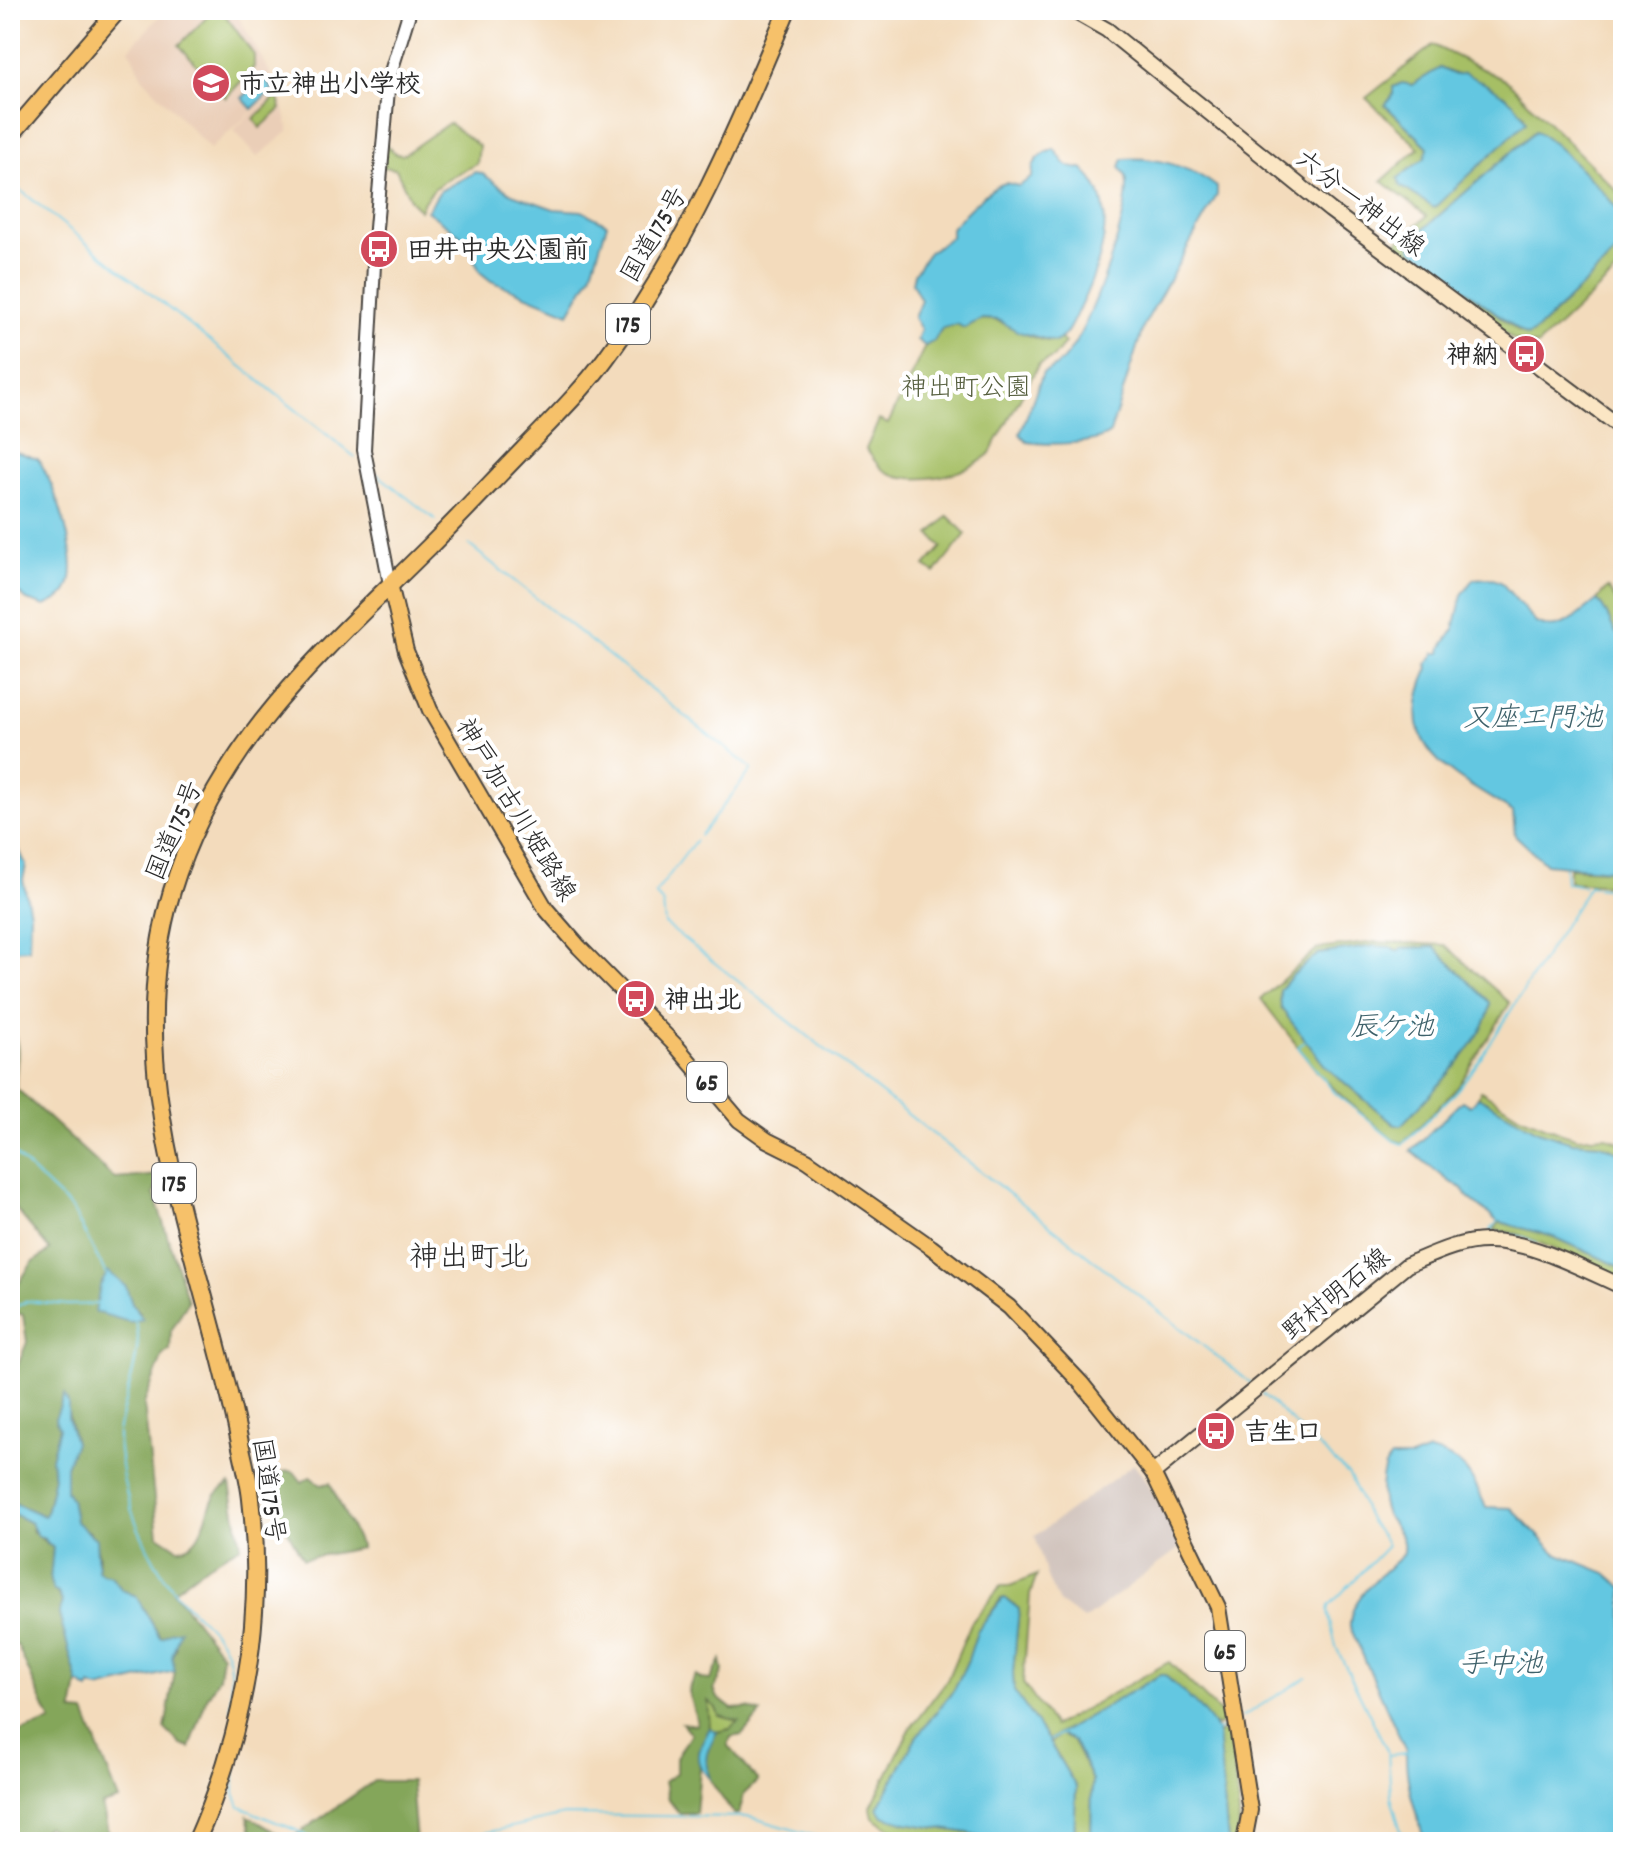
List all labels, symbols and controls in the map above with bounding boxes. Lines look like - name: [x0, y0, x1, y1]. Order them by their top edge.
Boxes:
- school or university icon: 市立神出小学校: [190, 62, 232, 104]
- place label: 市立神出小学校: [239, 68, 421, 105]
- street label: 六分一神出線: [1286, 142, 1432, 267]
- street label: 国道175号: [614, 181, 698, 291]
- bus stop icon: 田井中央公園前: [358, 228, 400, 270]
- place label: 田井中央公園前: [407, 234, 589, 271]
- road number: 175: [606, 304, 650, 344]
- bus stop icon: 神納: [1505, 333, 1547, 375]
- place label: 神納: [1446, 339, 1498, 376]
- park label: 神出町公園: [901, 371, 1031, 408]
- water label: 又座エ門池: [1463, 701, 1604, 741]
- street label: 神戸加古川姫路線: [445, 712, 583, 909]
- street label: 国道175号: [139, 775, 214, 887]
- bus stop icon: 神出北: [615, 978, 657, 1020]
- place label: 神出北: [664, 984, 742, 1021]
- water label: 辰ケ池: [1350, 1010, 1435, 1050]
- road number: 65: [687, 1062, 727, 1102]
- road number: 175: [152, 1163, 196, 1203]
- district label: 神出町北: [409, 1239, 529, 1282]
- street label: 野村明石線: [1275, 1240, 1399, 1351]
- bus stop icon: 吉生口: [1195, 1410, 1237, 1452]
- place label: 吉生口: [1244, 1416, 1322, 1453]
- street label: 国道175号: [241, 1436, 292, 1545]
- road number: 65: [1205, 1631, 1245, 1671]
- water label: 手中池: [1459, 1647, 1544, 1687]

